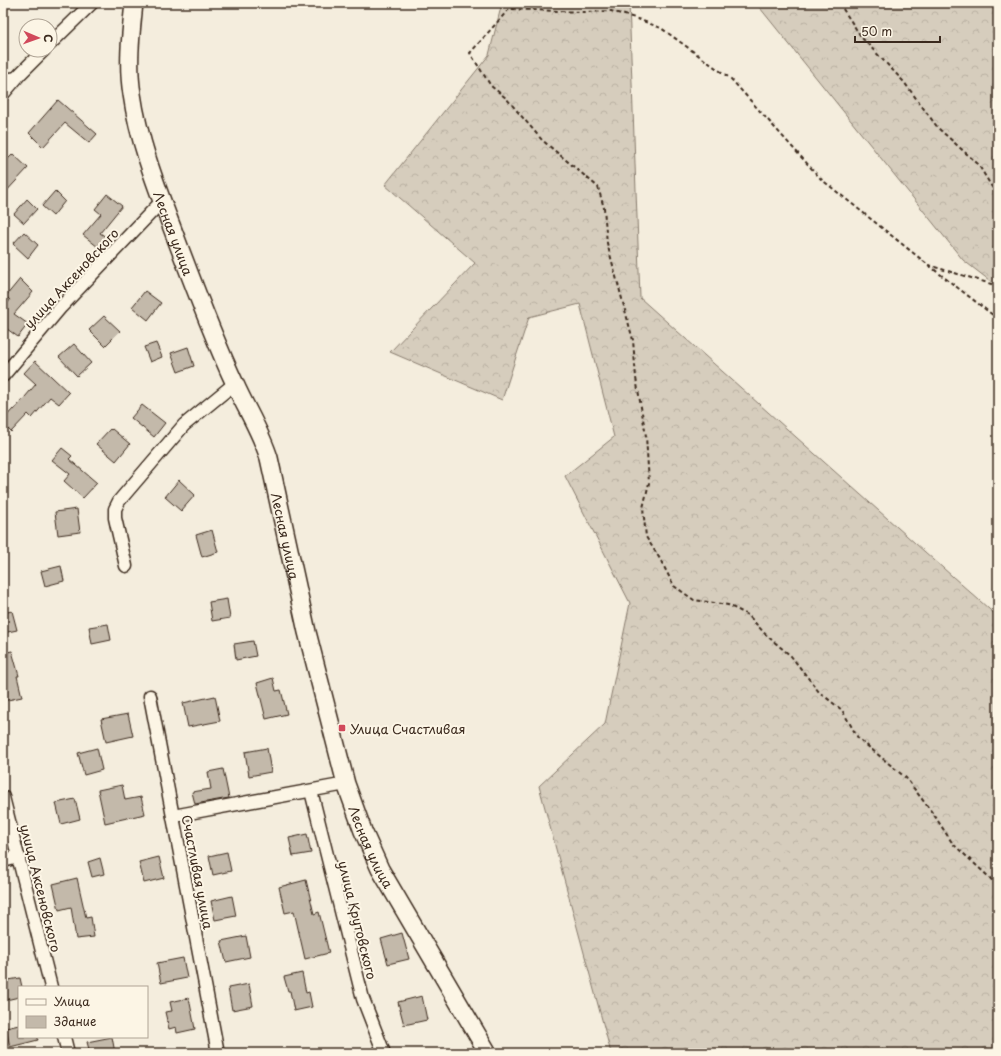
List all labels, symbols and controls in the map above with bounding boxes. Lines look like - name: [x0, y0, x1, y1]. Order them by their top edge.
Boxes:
- north arrow: [18, 18, 58, 58]
- scale bar: [855, 18, 940, 44]
- text: 50 m: [861, 22, 892, 40]
- text: С: [40, 34, 57, 43]
- street label: Лесная улица: [150, 188, 199, 279]
- street label: улица Аксеновского: [19, 224, 123, 332]
- street label: Лесная улица: [267, 491, 305, 582]
- place label: Улица Счастливая: [350, 719, 466, 738]
- marker: Улица Счастливая: [337, 723, 347, 733]
- street label: Лесная улица: [345, 803, 399, 892]
- street label: Счастливая улица: [178, 813, 219, 932]
- street label: улица Аксеновского: [16, 822, 66, 954]
- street label: улица Крутовского: [334, 859, 382, 981]
- legend: [18, 986, 148, 1038]
- text: Улица: [54, 992, 90, 1010]
- text: Здание: [54, 1012, 96, 1030]

